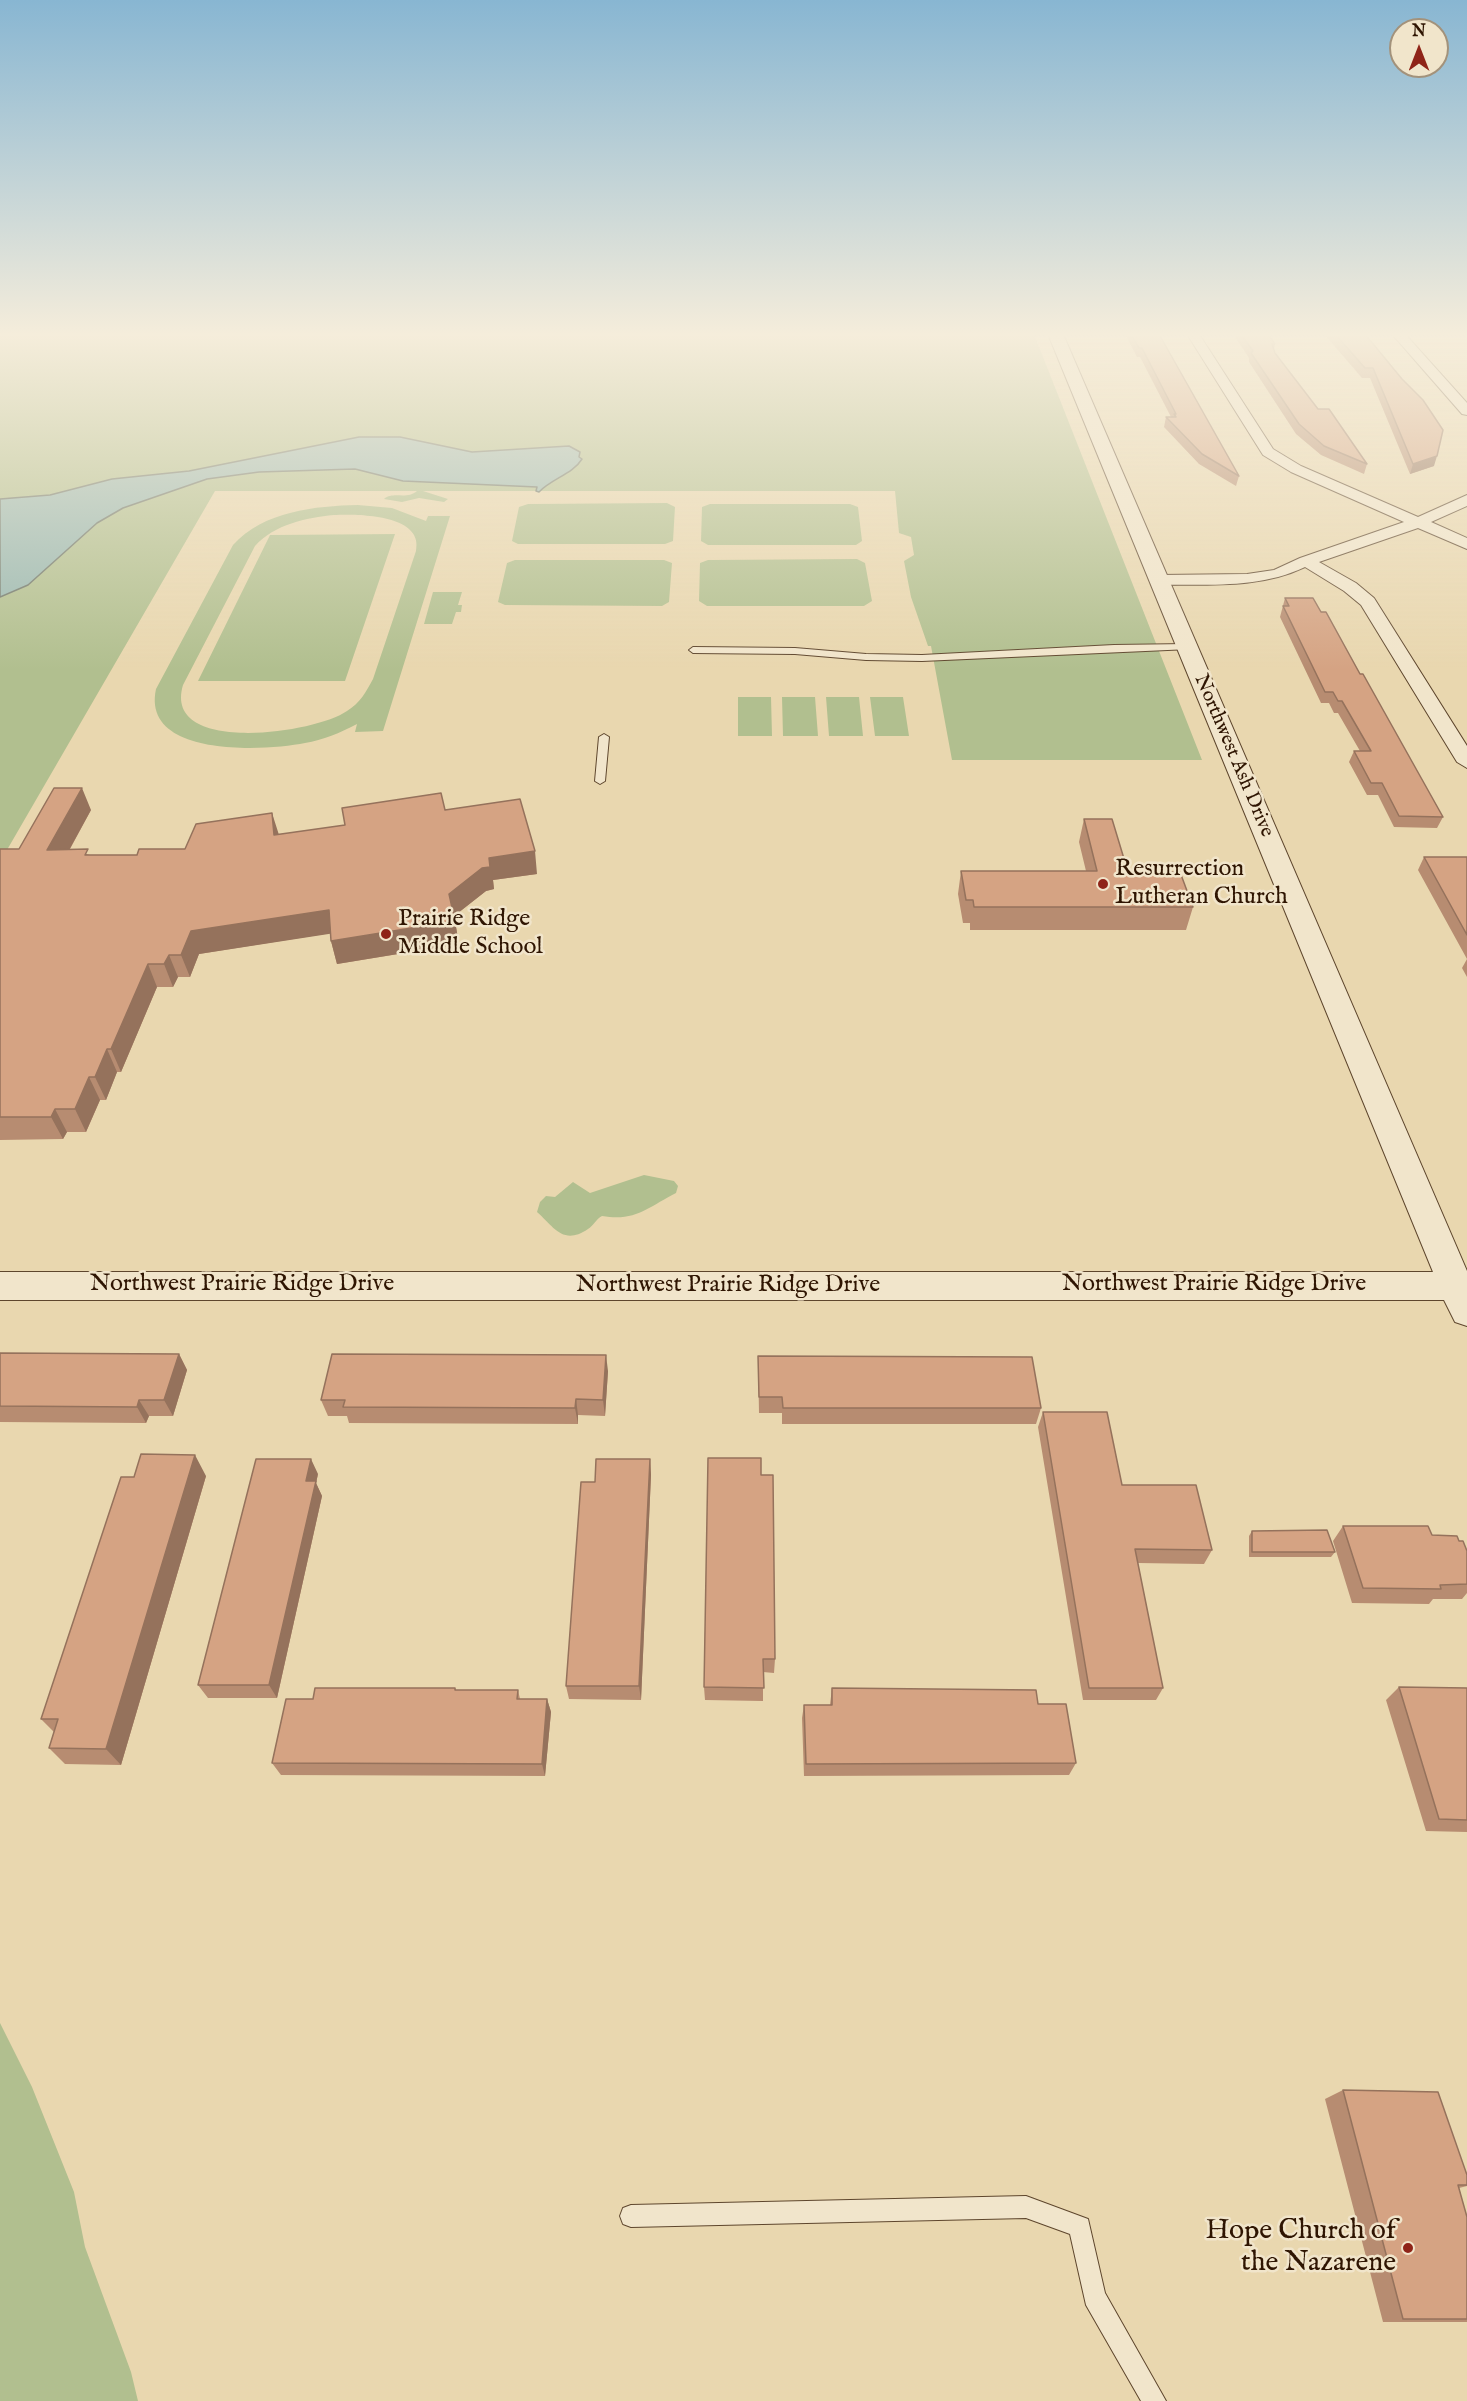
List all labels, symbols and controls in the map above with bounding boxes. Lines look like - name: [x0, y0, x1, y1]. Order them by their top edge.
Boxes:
- north arrow: [1389, 18, 1449, 78]
- text: N: [1412, 22, 1426, 42]
- street label: Northwest Ash Drive: [1188, 671, 1278, 841]
- place label: Resurrection Lutheran Church: [1115, 856, 1288, 912]
- marker: Resurrection Lutheran Church: [1096, 877, 1110, 891]
- place label: Prairie Ridge Middle School: [398, 906, 543, 962]
- marker: Prairie Ridge Middle School: [379, 927, 393, 941]
- street label: Northwest Prairie Ridge Drive: [90, 1271, 394, 1299]
- street label: Northwest Prairie Ridge Drive: [1062, 1271, 1366, 1299]
- street label: Northwest Prairie Ridge Drive: [576, 1272, 880, 1300]
- place label: Hope Church of the Nazarene: [1205, 2215, 1396, 2281]
- marker: Hope Church of the Nazarene: [1401, 2241, 1415, 2255]

